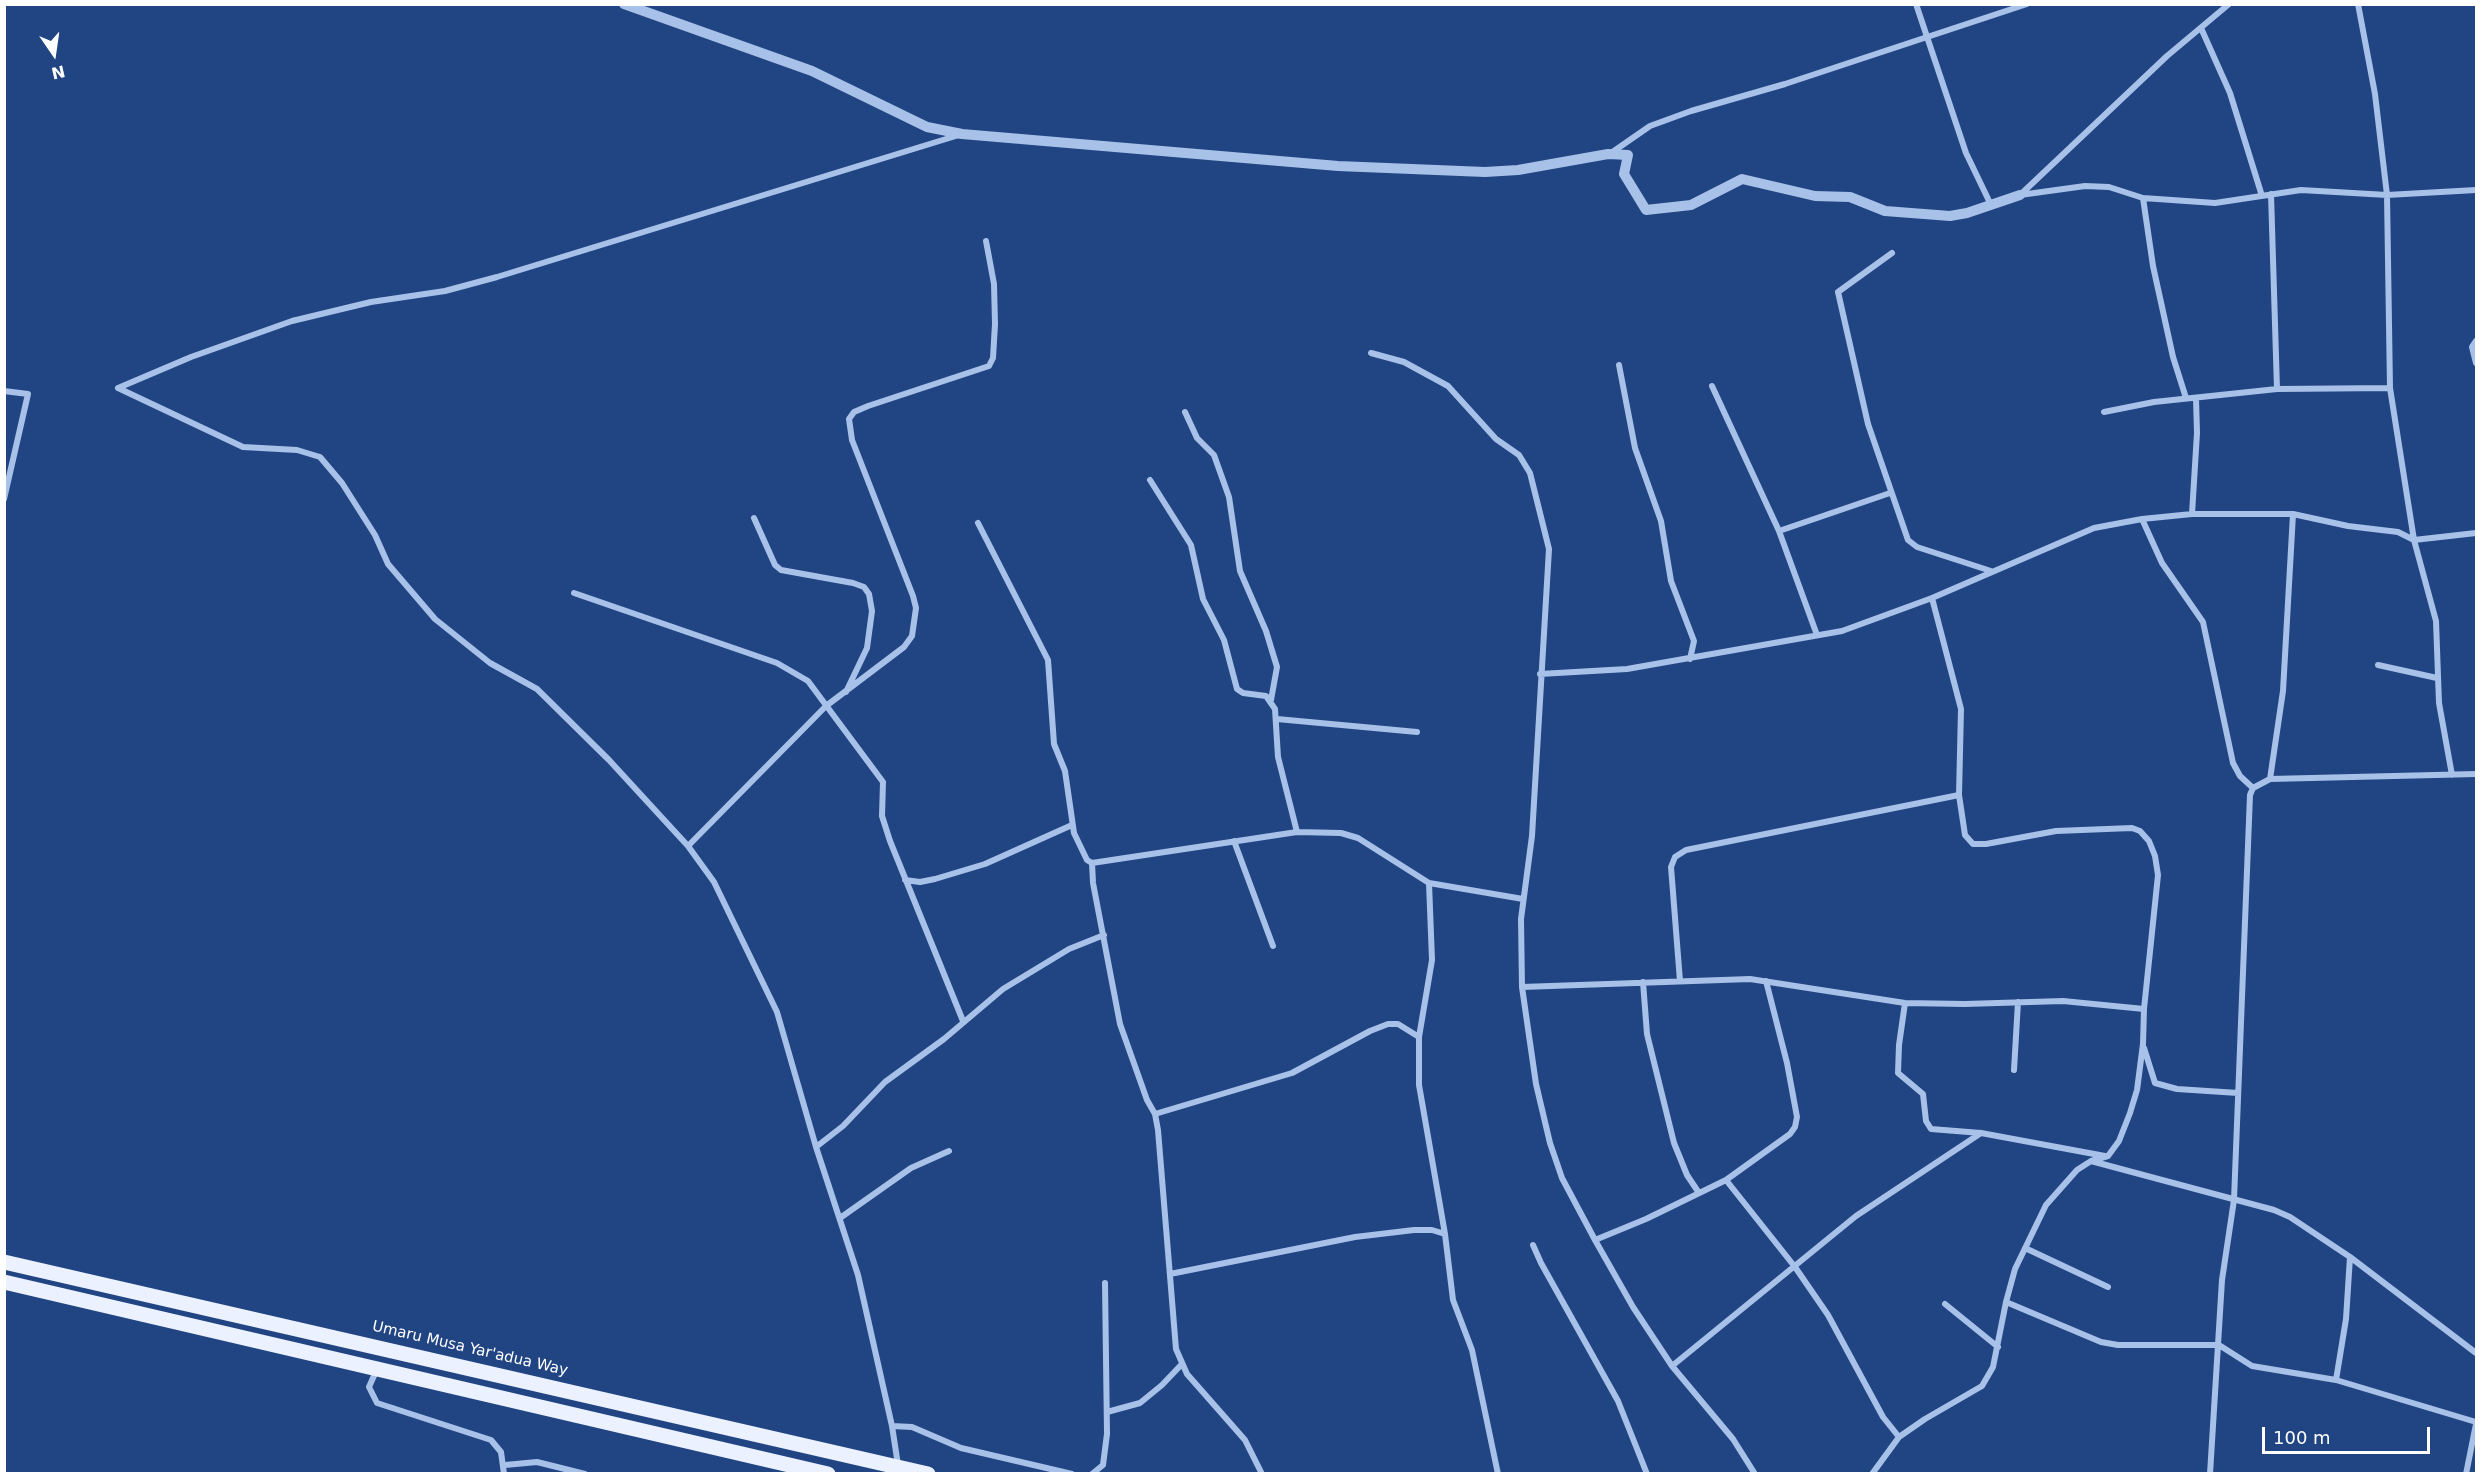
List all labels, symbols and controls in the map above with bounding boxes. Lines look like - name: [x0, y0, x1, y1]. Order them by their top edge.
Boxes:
- north arrow: [24, 24, 84, 84]
- text: N: [50, 61, 67, 83]
- street label: Umaru Musa Yar'adua Way: [370, 1318, 570, 1380]
- scale bar: [2265, 1415, 2433, 1453]
- text: 100 m: [2273, 1427, 2331, 1448]

